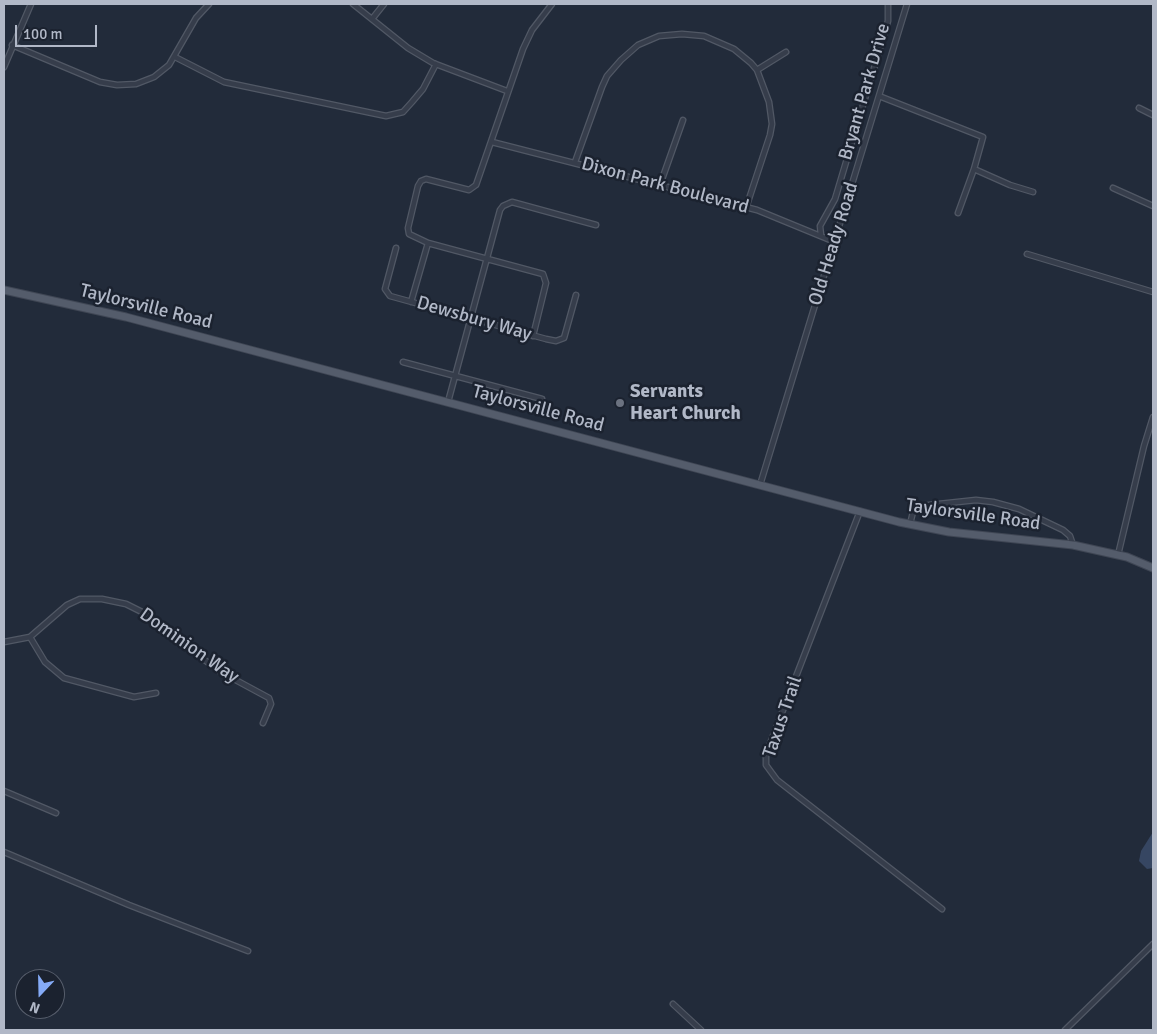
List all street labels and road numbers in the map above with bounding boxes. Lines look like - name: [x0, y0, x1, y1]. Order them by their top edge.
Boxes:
- street label: Bryant Park Drive: [835, 21, 895, 163]
- street label: Dixon Park Boulevard: [579, 153, 751, 219]
- street label: Old Heady Road: [804, 180, 864, 308]
- street label: Taylorsville Road: [78, 280, 214, 334]
- street label: Dewsbury Way: [414, 292, 534, 346]
- street label: Taylorsville Road: [470, 380, 606, 438]
- street label: Taylorsville Road: [904, 494, 1042, 536]
- street label: Dominion Way: [135, 603, 243, 689]
- street label: Taxus Trail: [758, 673, 808, 761]

